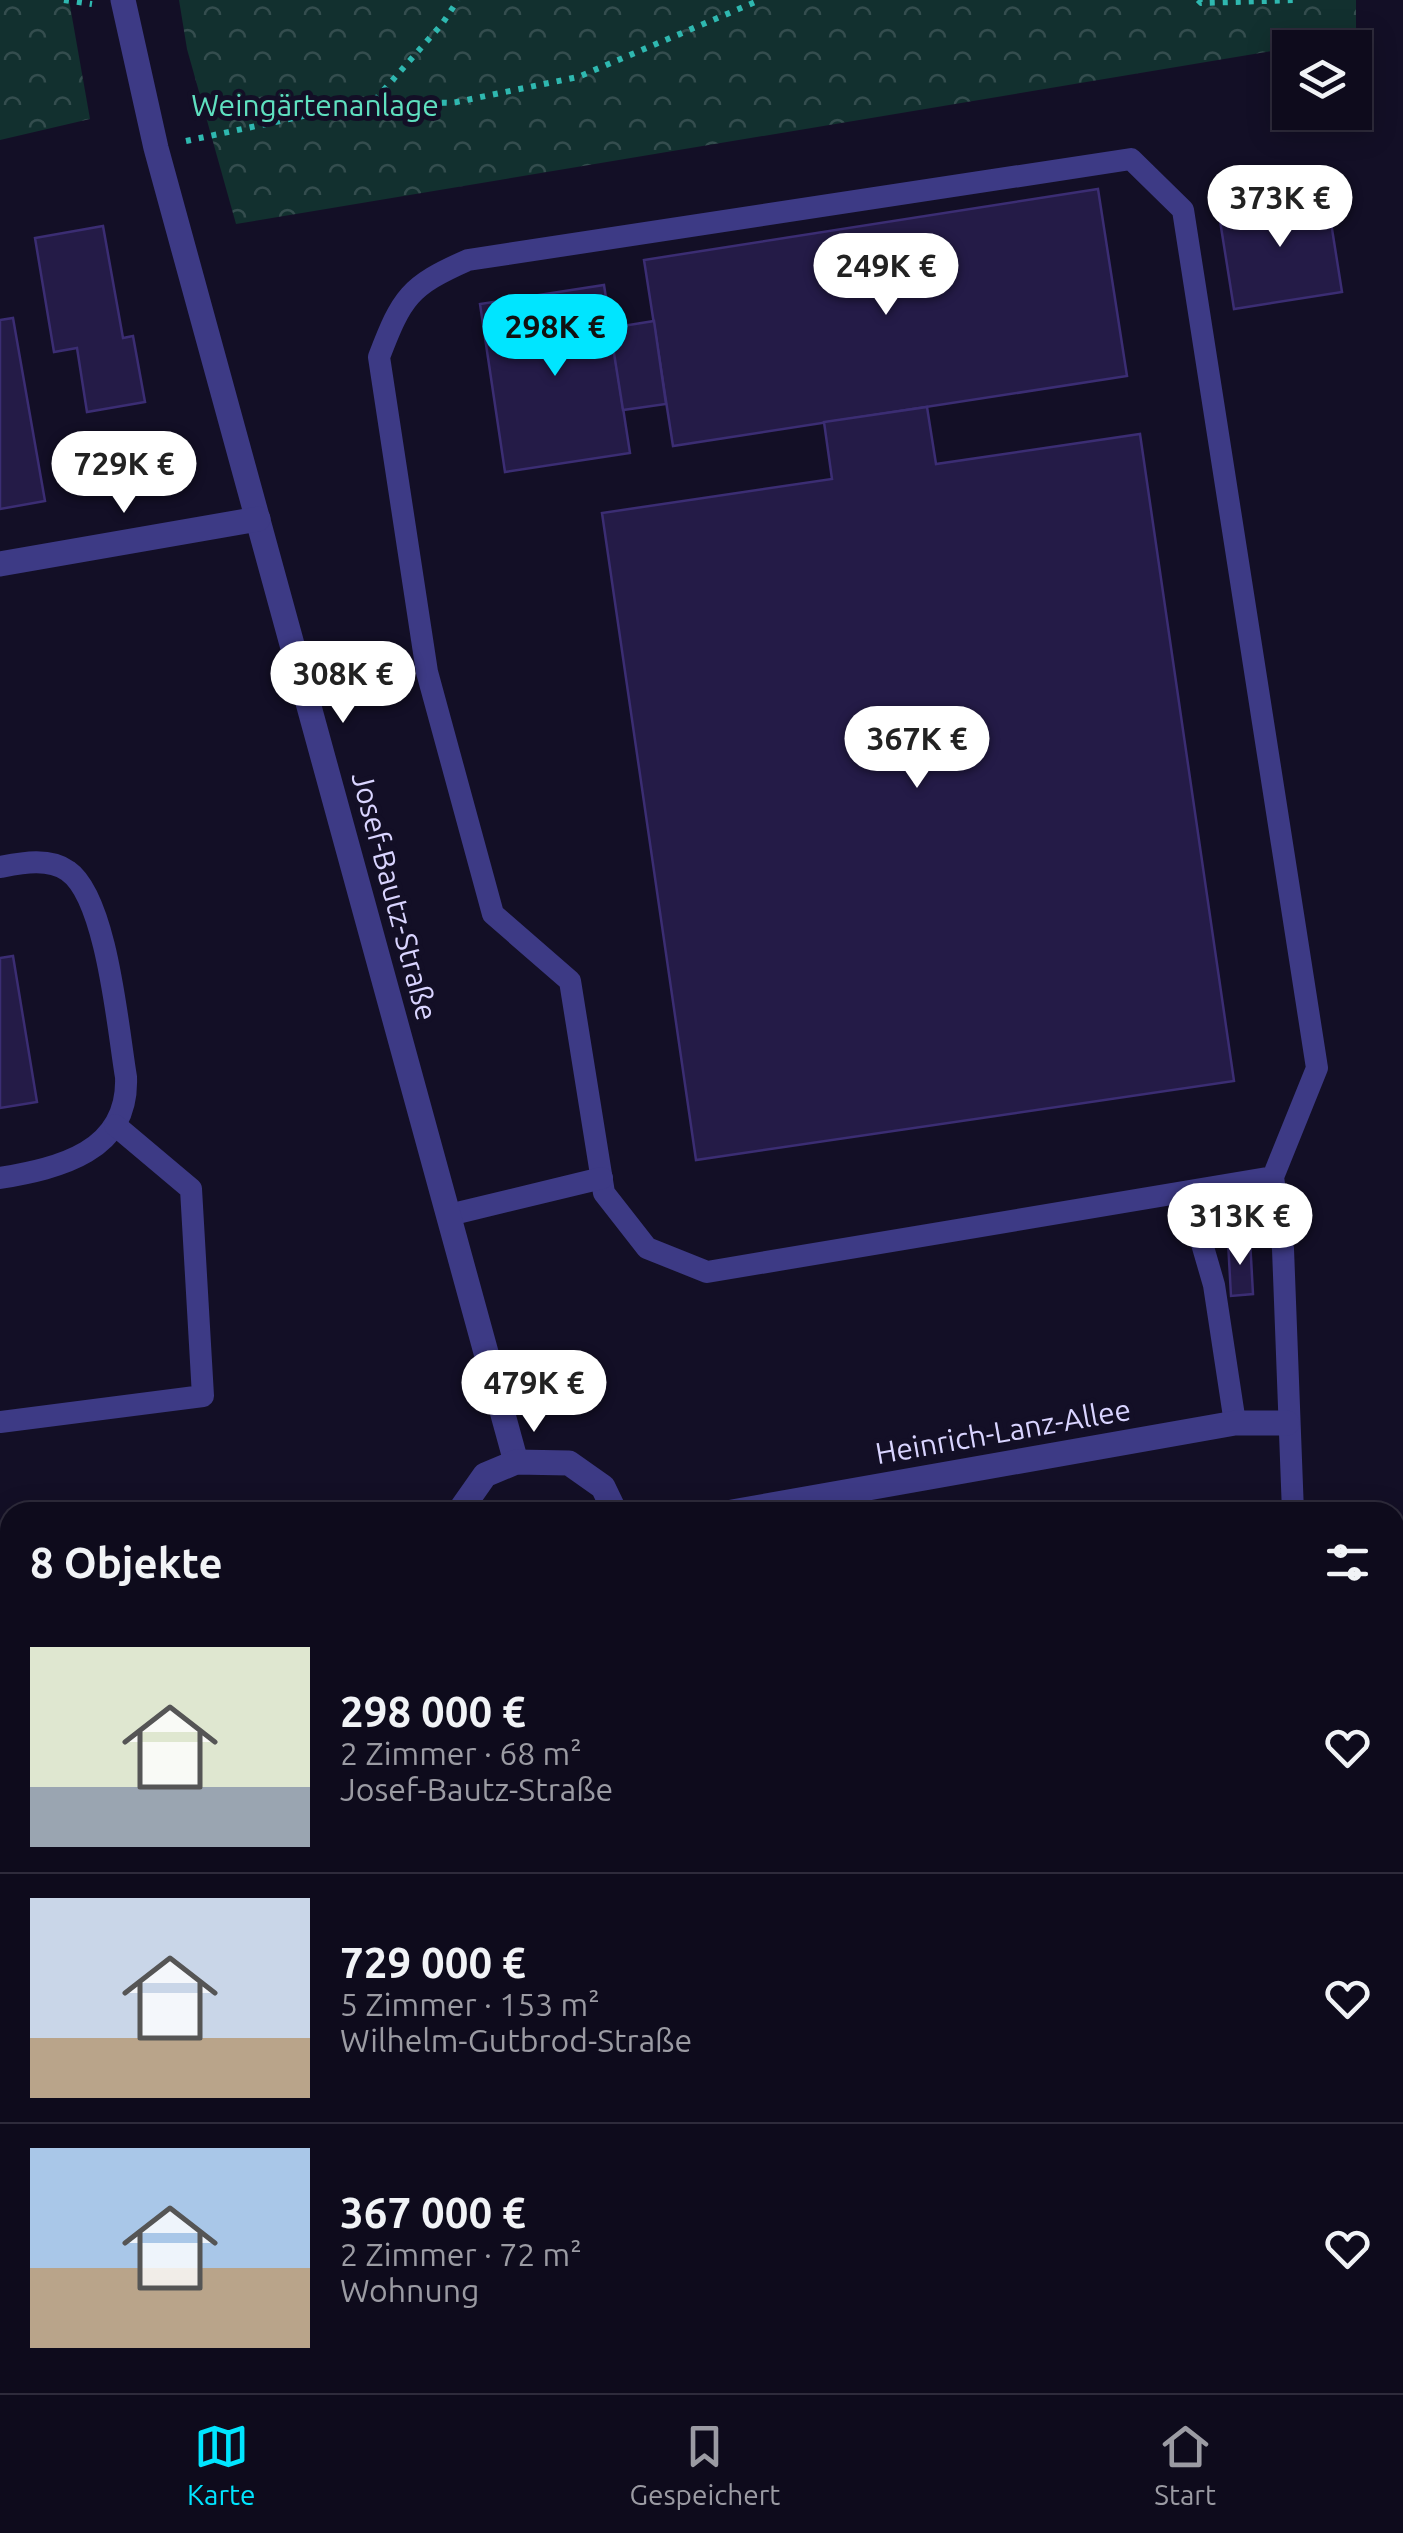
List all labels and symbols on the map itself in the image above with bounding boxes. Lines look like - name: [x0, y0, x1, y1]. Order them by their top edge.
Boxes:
- park label: Weingärtenanlage: [191, 88, 439, 122]
- pin: 373K €: [1199, 165, 1361, 250]
- pin: 249K €: [805, 233, 967, 318]
- pin: 298K €: [474, 294, 636, 379]
- pin: 729K €: [43, 431, 205, 516]
- pin: 308K €: [262, 641, 424, 726]
- pin: 367K €: [836, 706, 998, 791]
- street label: Josef-Bautz-Straße: [345, 768, 445, 1024]
- pin: 313K €: [1159, 1183, 1321, 1268]
- pin: 479K €: [453, 1350, 615, 1435]
- street label: Heinrich-Lanz-Allee: [873, 1392, 1133, 1470]

